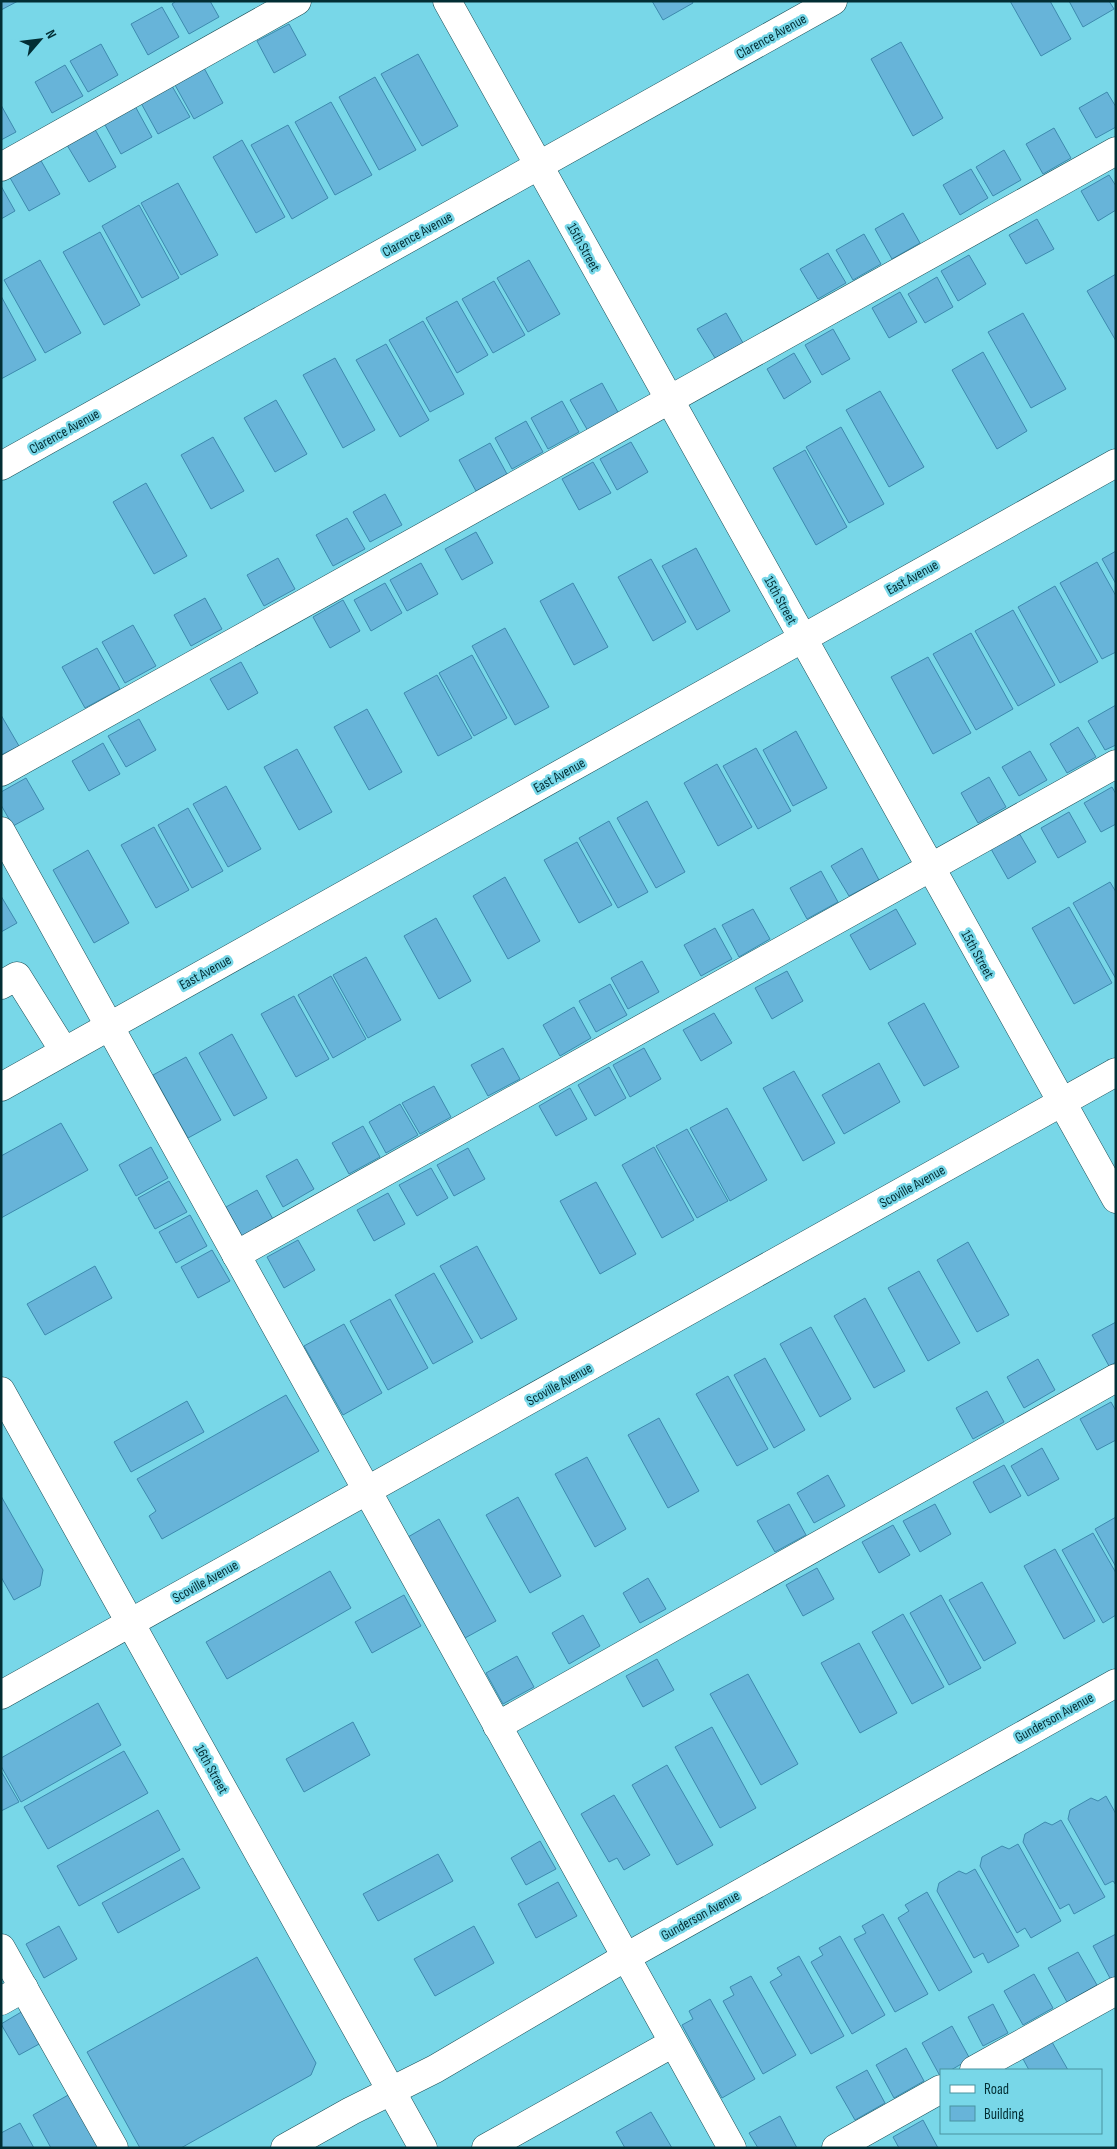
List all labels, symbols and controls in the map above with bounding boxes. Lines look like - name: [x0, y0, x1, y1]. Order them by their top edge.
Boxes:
- street label: Clarence Avenue: [733, 10, 809, 63]
- north arrow: [15, 15, 65, 65]
- text: N: [42, 27, 60, 41]
- street label: Clarence Avenue: [379, 208, 455, 261]
- street label: 15th Street: [563, 220, 604, 274]
- street label: Clarence Avenue: [26, 405, 102, 458]
- street label: East Avenue: [883, 556, 941, 599]
- street label: 15th Street: [760, 573, 801, 627]
- street label: East Avenue: [530, 754, 588, 797]
- street label: 15th Street: [957, 927, 998, 981]
- street label: East Avenue: [176, 951, 234, 994]
- street label: Scoville Avenue: [876, 1161, 948, 1211]
- street label: Scoville Avenue: [523, 1359, 595, 1409]
- street label: Scoville Avenue: [169, 1556, 241, 1606]
- street label: Gunderson Avenue: [1012, 1689, 1097, 1746]
- street label: 16th Street: [191, 1742, 232, 1797]
- street label: Gunderson Avenue: [658, 1887, 743, 1944]
- legend: [940, 2069, 1102, 2134]
- text: Road: [984, 2080, 1009, 2099]
- text: Building: [984, 2105, 1024, 2124]

